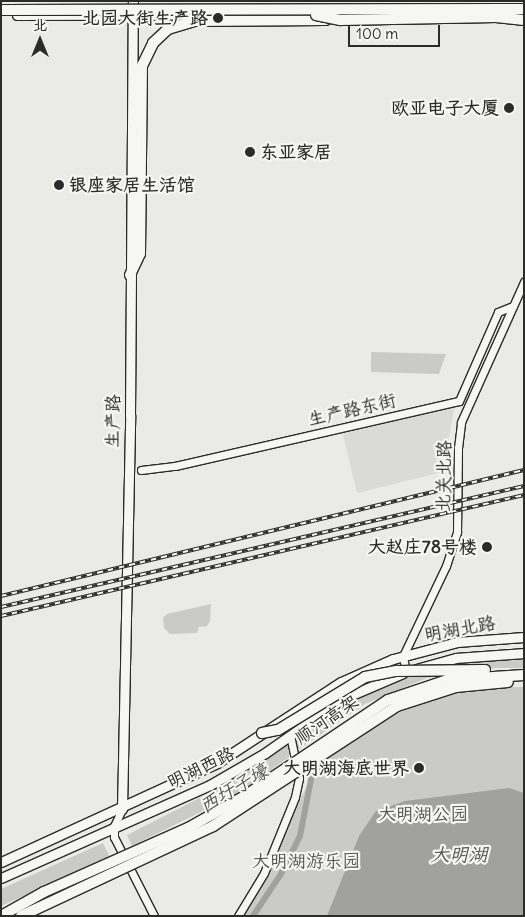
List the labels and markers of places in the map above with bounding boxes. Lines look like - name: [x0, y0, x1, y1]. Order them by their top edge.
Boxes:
- place label: 北园大街生产路: [82, 7, 208, 29]
- marker: 北园大街生产路: [212, 12, 224, 24]
- place label: 欧亚电子大厦: [391, 97, 499, 119]
- marker: 欧亚电子大厦: [503, 102, 515, 114]
- place label: 东亚家居: [260, 141, 332, 163]
- marker: 东亚家居: [244, 146, 256, 158]
- place label: 银座家居生活馆: [69, 174, 195, 196]
- marker: 银座家居生活馆: [53, 179, 65, 191]
- place label: 大赵庄78号楼: [368, 536, 477, 558]
- marker: 大赵庄78号楼: [481, 541, 493, 553]
- place label: 大明湖海底世界: [283, 757, 409, 779]
- marker: 大明湖海底世界: [413, 762, 425, 774]

